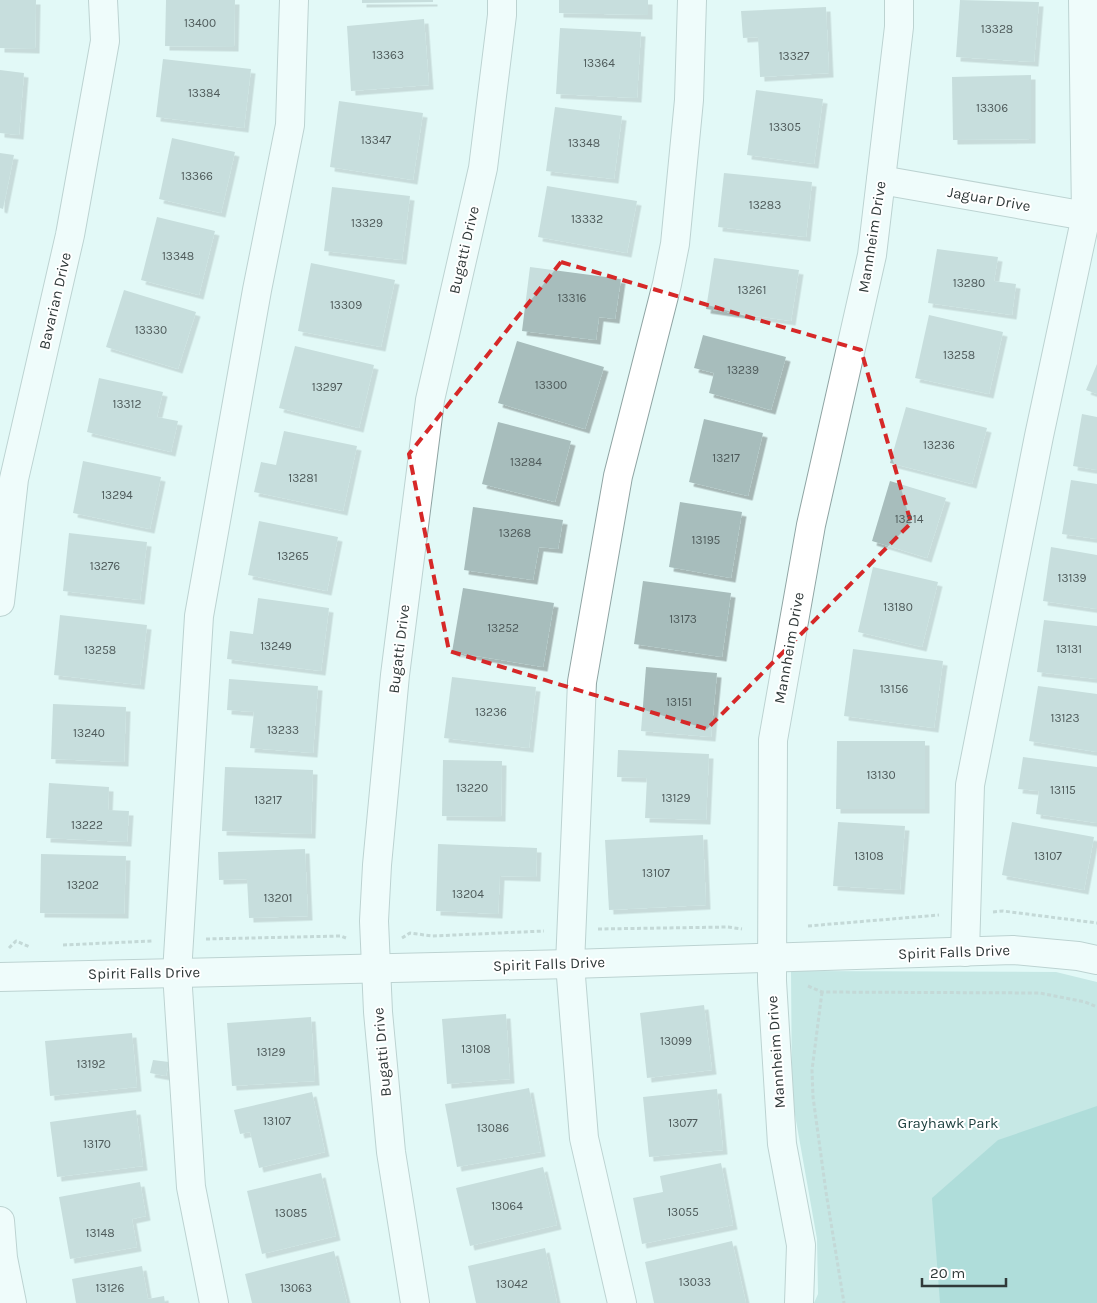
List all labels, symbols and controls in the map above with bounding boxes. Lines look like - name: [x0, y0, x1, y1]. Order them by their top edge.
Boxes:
- house number: 13400: [184, 16, 216, 30]
- house number: 13328: [981, 22, 1013, 36]
- house number: 13363: [372, 48, 404, 62]
- house number: 13327: [779, 49, 810, 63]
- house number: 13364: [583, 56, 615, 70]
- house number: 13384: [188, 86, 220, 100]
- house number: 13306: [976, 101, 1008, 115]
- house number: 13305: [769, 120, 801, 134]
- house number: 13347: [361, 133, 392, 147]
- house number: 13348: [568, 136, 600, 150]
- house number: 13366: [181, 169, 213, 183]
- street label: Mannheim Drive: [854, 180, 890, 294]
- street label: Jaguar Drive: [946, 183, 1032, 215]
- house number: 13283: [749, 198, 781, 212]
- street label: Bugatti Drive: [445, 204, 483, 296]
- house number: 13332: [571, 212, 603, 226]
- house number: 13329: [351, 216, 383, 230]
- house number: 13348: [162, 249, 194, 263]
- street label: Bavarian Drive: [35, 251, 75, 351]
- house number: 13280: [953, 276, 985, 290]
- house number: 13261: [738, 283, 766, 297]
- house number: 13316: [558, 291, 587, 305]
- house number: 13309: [330, 298, 362, 312]
- house number: 13330: [135, 323, 167, 337]
- house number: 13258: [943, 348, 975, 362]
- house number: 13239: [727, 363, 759, 377]
- house number: 13300: [535, 378, 567, 392]
- house number: 13297: [312, 380, 343, 394]
- house number: 13312: [112, 397, 142, 411]
- house number: 13236: [923, 438, 955, 452]
- house number: 13217: [712, 451, 740, 465]
- house number: 13284: [510, 455, 542, 469]
- house number: 13281: [288, 471, 318, 485]
- house number: 13294: [101, 488, 133, 502]
- house number: 13214: [895, 512, 924, 526]
- house number: 13268: [499, 526, 531, 540]
- house number: 13195: [692, 533, 721, 547]
- house number: 13265: [277, 549, 309, 563]
- house number: 13276: [90, 559, 120, 573]
- house number: 13139: [1057, 571, 1087, 585]
- street label: Mannheim Drive: [770, 591, 808, 705]
- house number: 13180: [883, 600, 913, 614]
- street label: Bugatti Drive: [385, 603, 413, 695]
- house number: 13173: [669, 612, 697, 626]
- house number: 13252: [487, 621, 519, 635]
- house number: 13249: [260, 639, 292, 653]
- house number: 13131: [1056, 642, 1082, 656]
- house number: 13258: [84, 643, 116, 657]
- house number: 13156: [880, 682, 908, 696]
- house number: 13151: [666, 695, 692, 709]
- house number: 13236: [475, 705, 507, 719]
- house number: 13123: [1050, 711, 1080, 725]
- house number: 13233: [267, 723, 299, 737]
- house number: 13240: [73, 726, 105, 740]
- house number: 13130: [866, 768, 896, 782]
- house number: 13220: [456, 781, 488, 795]
- house number: 13115: [1050, 783, 1076, 797]
- house number: 13129: [662, 791, 691, 805]
- house number: 13217: [254, 793, 282, 807]
- house number: 13222: [71, 818, 103, 832]
- house number: 13108: [854, 849, 884, 863]
- house number: 13107: [1034, 849, 1062, 863]
- house number: 13107: [642, 866, 670, 880]
- house number: 13202: [67, 878, 99, 892]
- house number: 13204: [452, 887, 484, 901]
- house number: 13201: [263, 891, 293, 905]
- street label: Spirit Falls Drive: [898, 941, 1010, 963]
- street label: Spirit Falls Drive: [493, 953, 605, 975]
- street label: Spirit Falls Drive: [88, 963, 200, 983]
- street label: Mannheim Drive: [763, 995, 789, 1109]
- street label: Bugatti Drive: [369, 1007, 395, 1097]
- house number: 13099: [660, 1034, 692, 1048]
- house number: 13108: [461, 1042, 491, 1056]
- house number: 13129: [257, 1045, 286, 1059]
- house number: 13192: [77, 1057, 106, 1071]
- house number: 13107: [263, 1114, 291, 1128]
- park label: Grayhawk Park: [898, 1114, 998, 1132]
- house number: 13077: [668, 1116, 698, 1130]
- house number: 13086: [477, 1121, 509, 1135]
- house number: 13170: [83, 1137, 111, 1151]
- house number: 13064: [491, 1199, 523, 1213]
- house number: 13055: [667, 1205, 699, 1219]
- house number: 13085: [275, 1206, 307, 1220]
- house number: 13148: [85, 1226, 115, 1240]
- scale bar: [922, 1256, 1006, 1288]
- text: 20 m: [930, 1264, 965, 1282]
- house number: 13033: [679, 1275, 711, 1289]
- house number: 13042: [496, 1277, 528, 1291]
- house number: 13126: [96, 1281, 125, 1295]
- house number: 13063: [280, 1281, 312, 1295]

